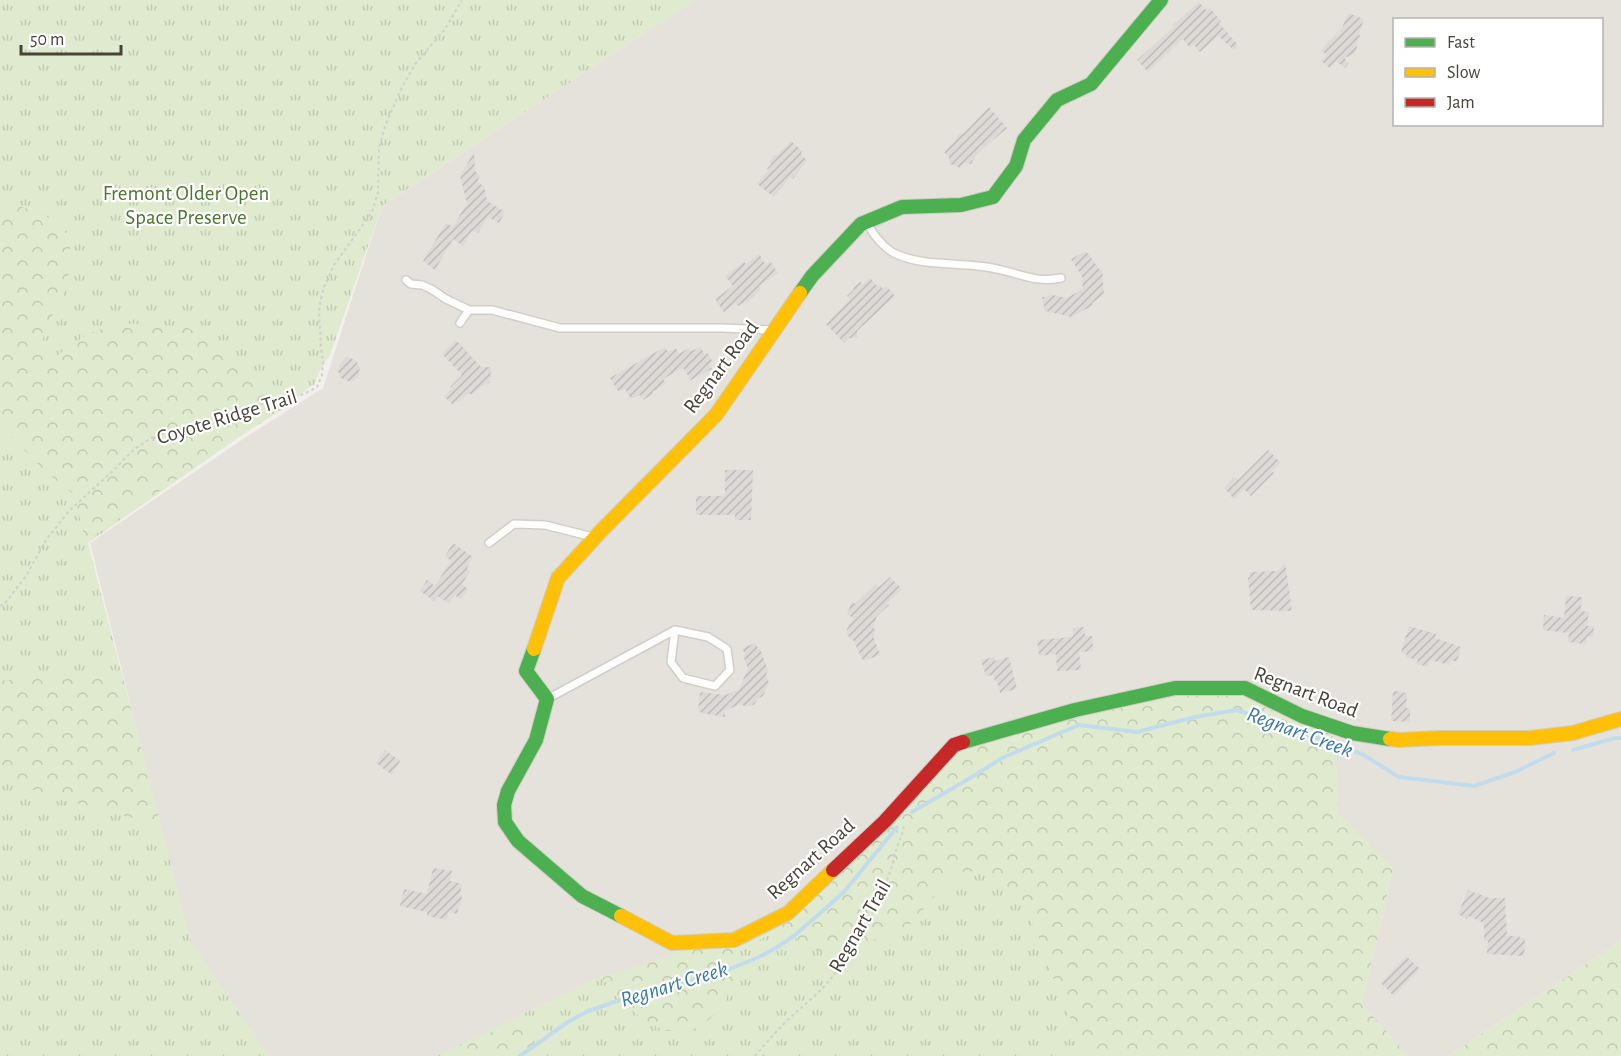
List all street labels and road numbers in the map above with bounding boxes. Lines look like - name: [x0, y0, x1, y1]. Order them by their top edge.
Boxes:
- street label: Regnart Road: [680, 317, 762, 417]
- street label: Coyote Ridge Trail: [154, 386, 300, 448]
- street label: Regnart Road: [1251, 663, 1361, 721]
- street label: Regnart Road: [763, 814, 859, 903]
- street label: Regnart Trail: [825, 876, 895, 976]

